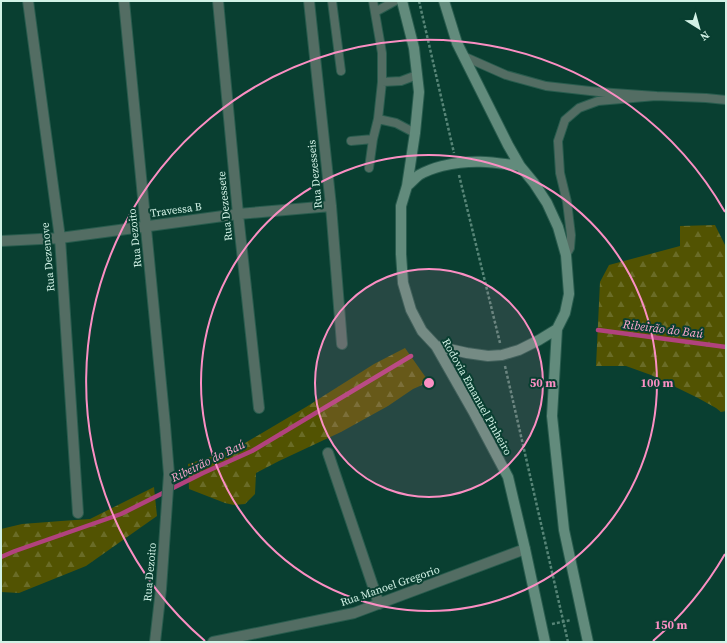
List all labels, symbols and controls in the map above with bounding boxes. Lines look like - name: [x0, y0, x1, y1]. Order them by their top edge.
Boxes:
- north arrow: [679, 8, 719, 48]
- text: N: [697, 27, 712, 44]
- street label: Rua Dezesseis: [304, 139, 326, 209]
- street label: Rua Dezessete: [214, 170, 236, 242]
- street label: Travessa B: [149, 199, 203, 221]
- street label: Rua Dezoito: [124, 208, 146, 268]
- street label: Rua Dezenove: [37, 221, 58, 292]
- water label: Ribeirão do Baú: [621, 316, 704, 342]
- street label: Rodovia Emanuel Pinheiro: [439, 336, 515, 458]
- text: 50 m: [530, 375, 556, 391]
- text: 100 m: [641, 375, 674, 391]
- centre of rings: [422, 376, 436, 390]
- water label: Ribeirão do Baú: [167, 436, 248, 486]
- street label: Rua Dezoito: [140, 542, 160, 602]
- street label: Rua Manoel Gregorio: [338, 562, 442, 610]
- text: 150 m: [655, 617, 688, 633]

